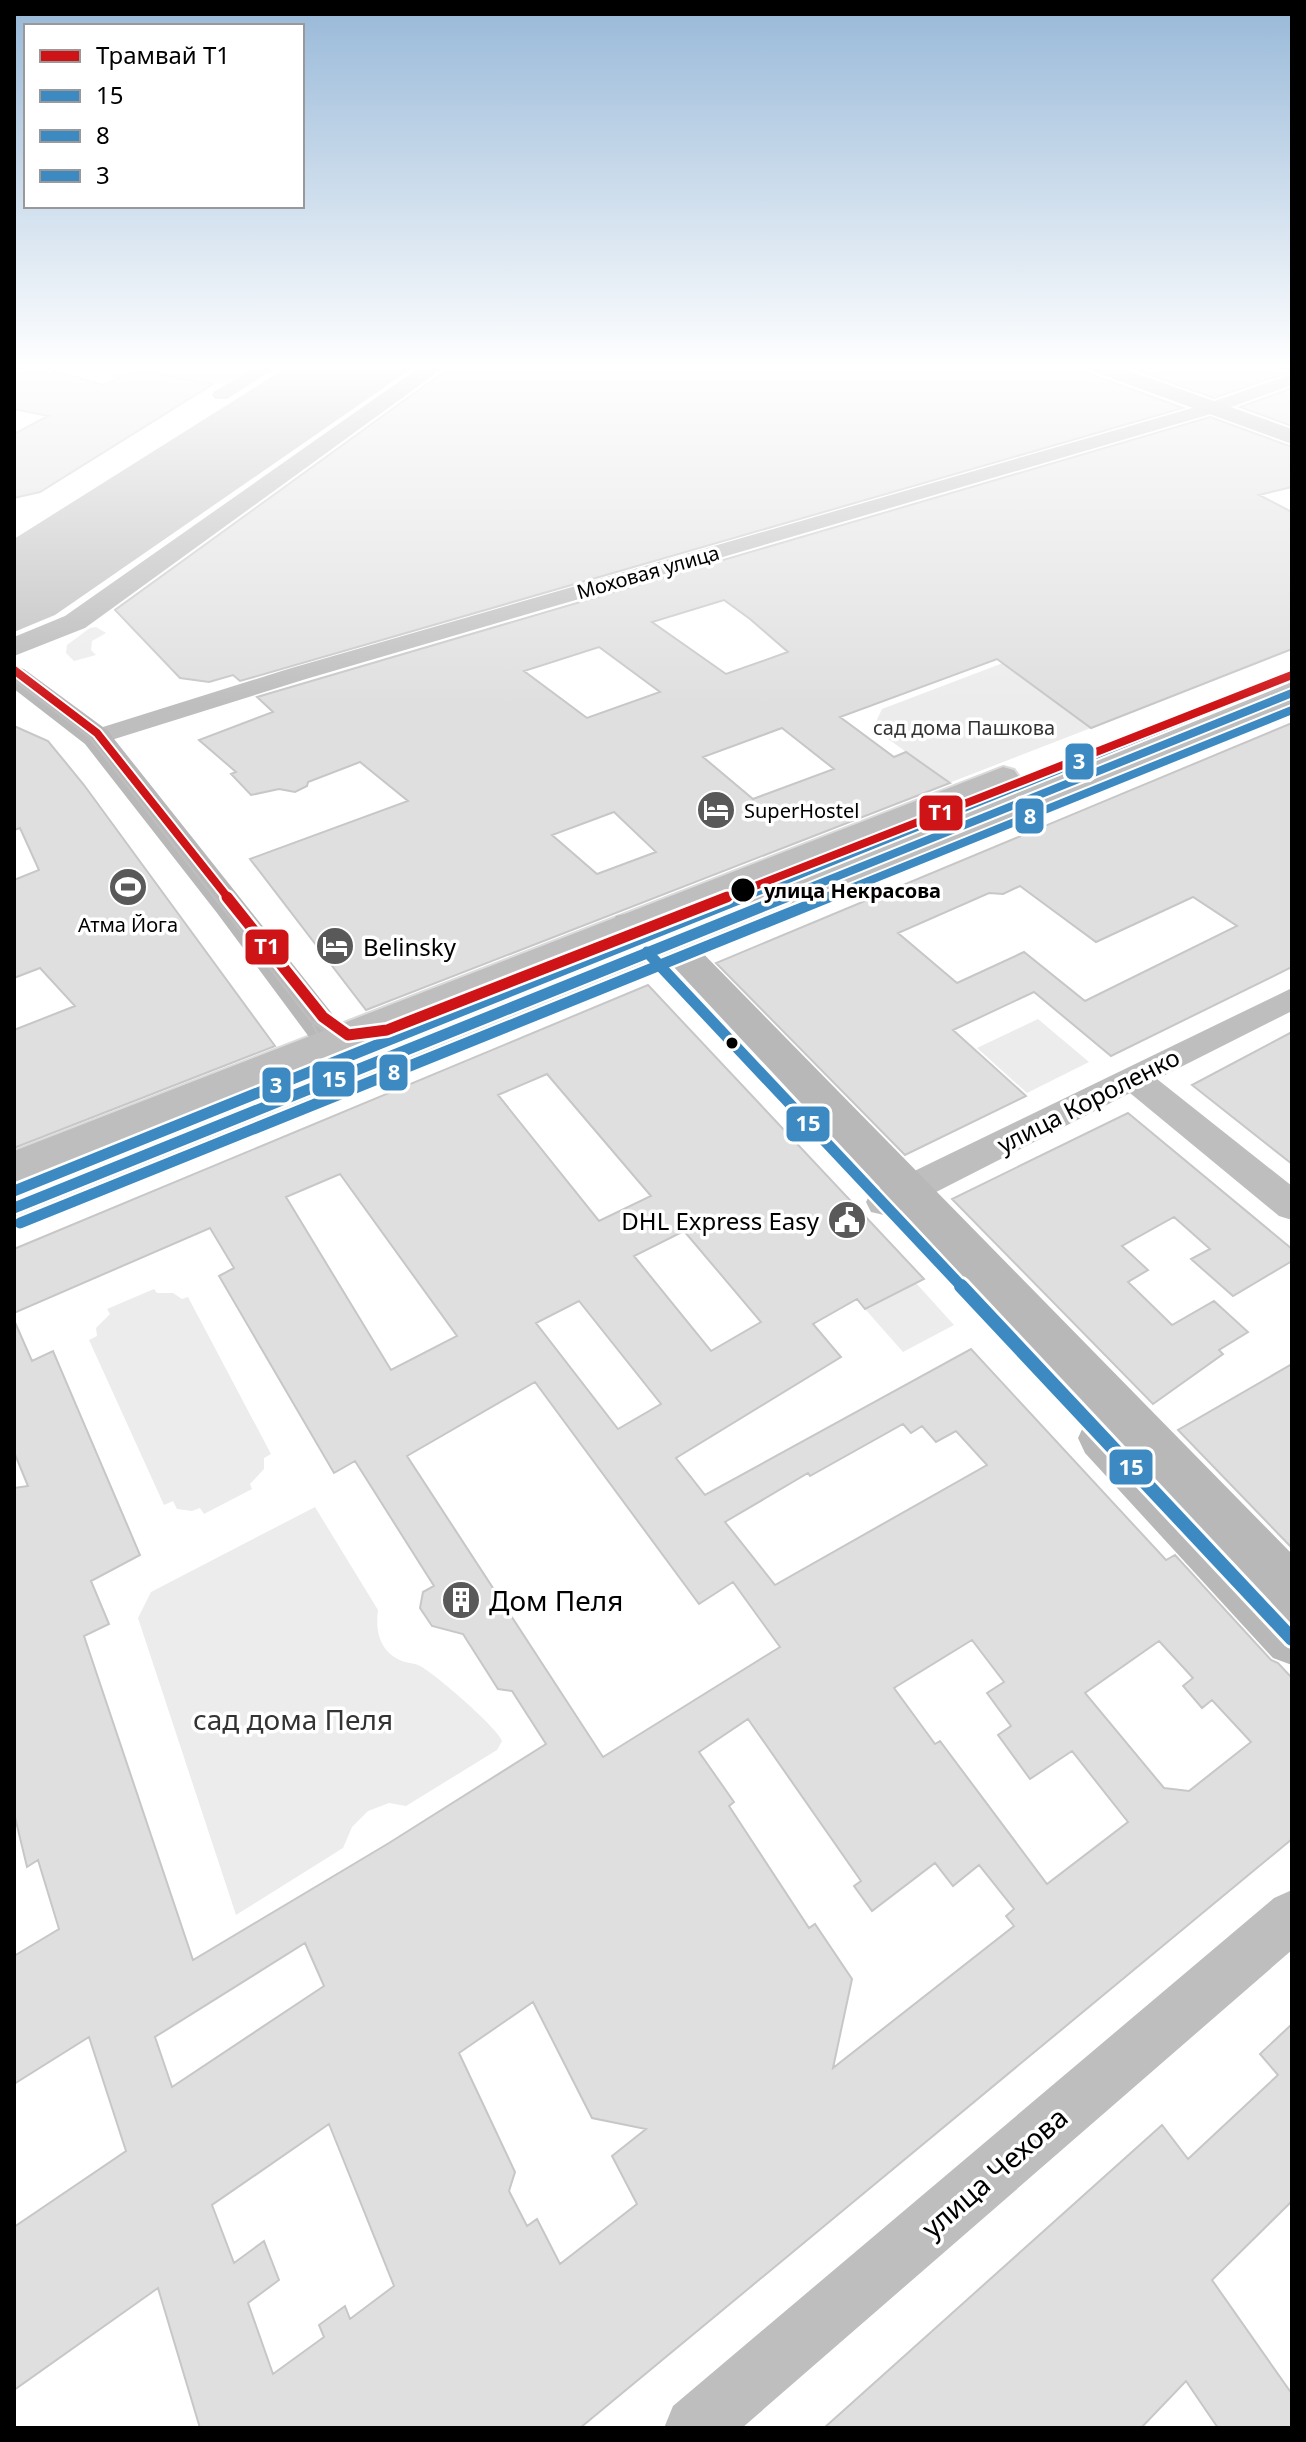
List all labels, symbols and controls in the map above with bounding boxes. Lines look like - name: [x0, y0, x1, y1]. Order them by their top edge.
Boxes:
- legend: [24, 24, 304, 208]
- text: Трамвай Т1: [96, 38, 230, 71]
- text: 15: [96, 78, 123, 111]
- text: 8: [96, 118, 110, 151]
- text: 3: [96, 158, 110, 191]
- street label: Моховая улица: [574, 539, 722, 605]
- park label: сад дома Пашкова: [873, 714, 1055, 741]
- line badge: 3: [1064, 742, 1095, 781]
- text: 3: [1073, 745, 1085, 775]
- hotel icon: SuperHostel: [695, 789, 737, 831]
- line badge: Т1: [918, 794, 964, 832]
- text: Т1: [928, 796, 954, 826]
- place label: SuperHostel: [744, 797, 859, 824]
- line badge: 8: [1014, 797, 1045, 835]
- text: 8: [1024, 800, 1036, 830]
- sports icon: Атма Йога: [107, 866, 149, 908]
- marker: улица Некрасова: [729, 876, 757, 904]
- place label: улица Некрасова: [763, 877, 941, 904]
- place label: Атма Йога: [78, 911, 178, 938]
- hotel icon: Belinsky: [314, 925, 356, 967]
- line badge: Т1: [244, 928, 290, 966]
- text: Т1: [254, 930, 280, 960]
- place label: Belinsky: [363, 930, 457, 963]
- unlabelled marker: [724, 1035, 740, 1051]
- street label: улица Короленко: [991, 1040, 1185, 1160]
- line badge: 8: [378, 1053, 409, 1092]
- text: 8: [388, 1056, 400, 1086]
- line badge: 15: [311, 1060, 356, 1098]
- text: 15: [321, 1063, 347, 1093]
- line badge: 3: [261, 1066, 292, 1104]
- text: 3: [270, 1069, 282, 1099]
- line badge: 15: [785, 1105, 831, 1143]
- text: 15: [795, 1107, 821, 1137]
- public building icon: DHL Express Easy: [826, 1199, 868, 1241]
- place label: DHL Express Easy: [621, 1204, 820, 1237]
- line badge: 15: [1108, 1448, 1154, 1486]
- text: 15: [1118, 1451, 1144, 1481]
- building icon: Дом Пеля: [440, 1579, 482, 1621]
- place label: Дом Пеля: [489, 1581, 623, 1619]
- park label: сад дома Пеля: [193, 1700, 393, 1738]
- street label: улица Чехова: [913, 2098, 1075, 2246]

